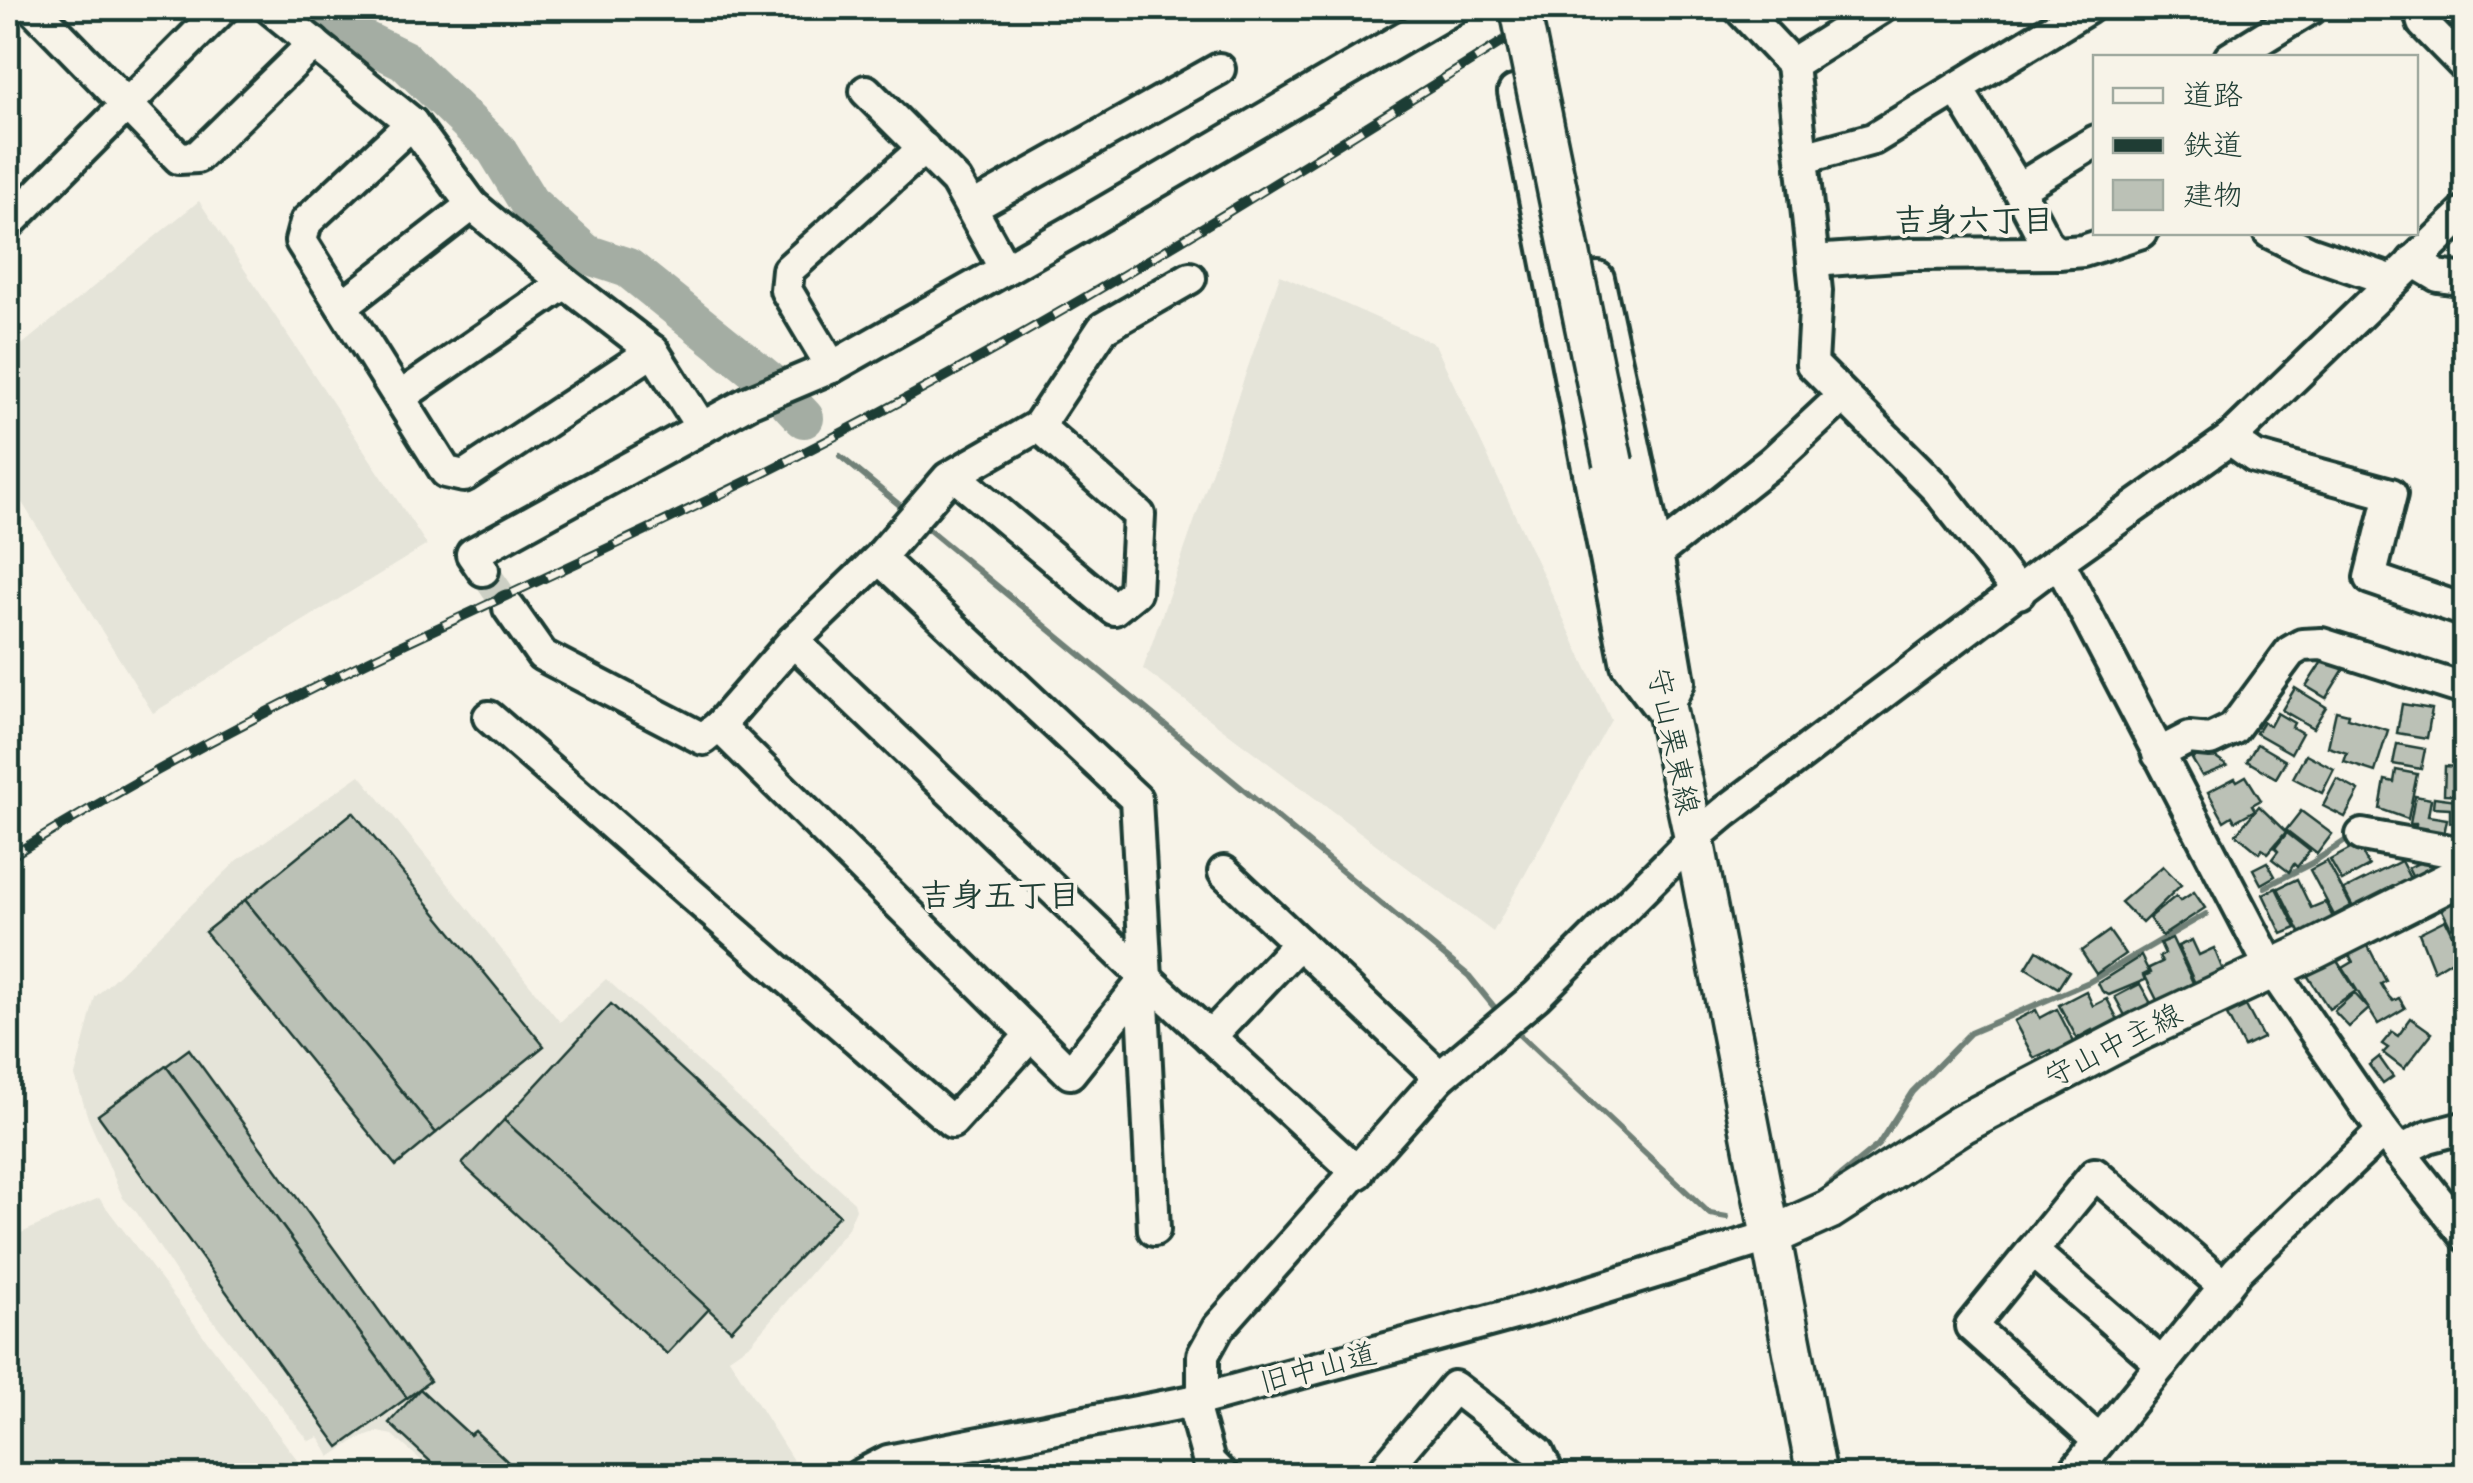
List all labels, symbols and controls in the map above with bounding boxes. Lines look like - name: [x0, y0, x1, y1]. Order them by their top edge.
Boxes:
- legend: [2093, 55, 2418, 235]
- text: 道路: [2183, 78, 2243, 113]
- text: 鉄道: [2183, 128, 2243, 163]
- text: 建物: [2183, 178, 2243, 213]
- district label: 吉身六丁目: [1894, 202, 2054, 239]
- street label: 守山栗東線: [1640, 664, 1706, 818]
- district label: 吉身五丁目: [920, 877, 1080, 914]
- street label: 守山中主線: [2038, 996, 2188, 1096]
- street label: 旧中山道: [1256, 1336, 1380, 1400]

